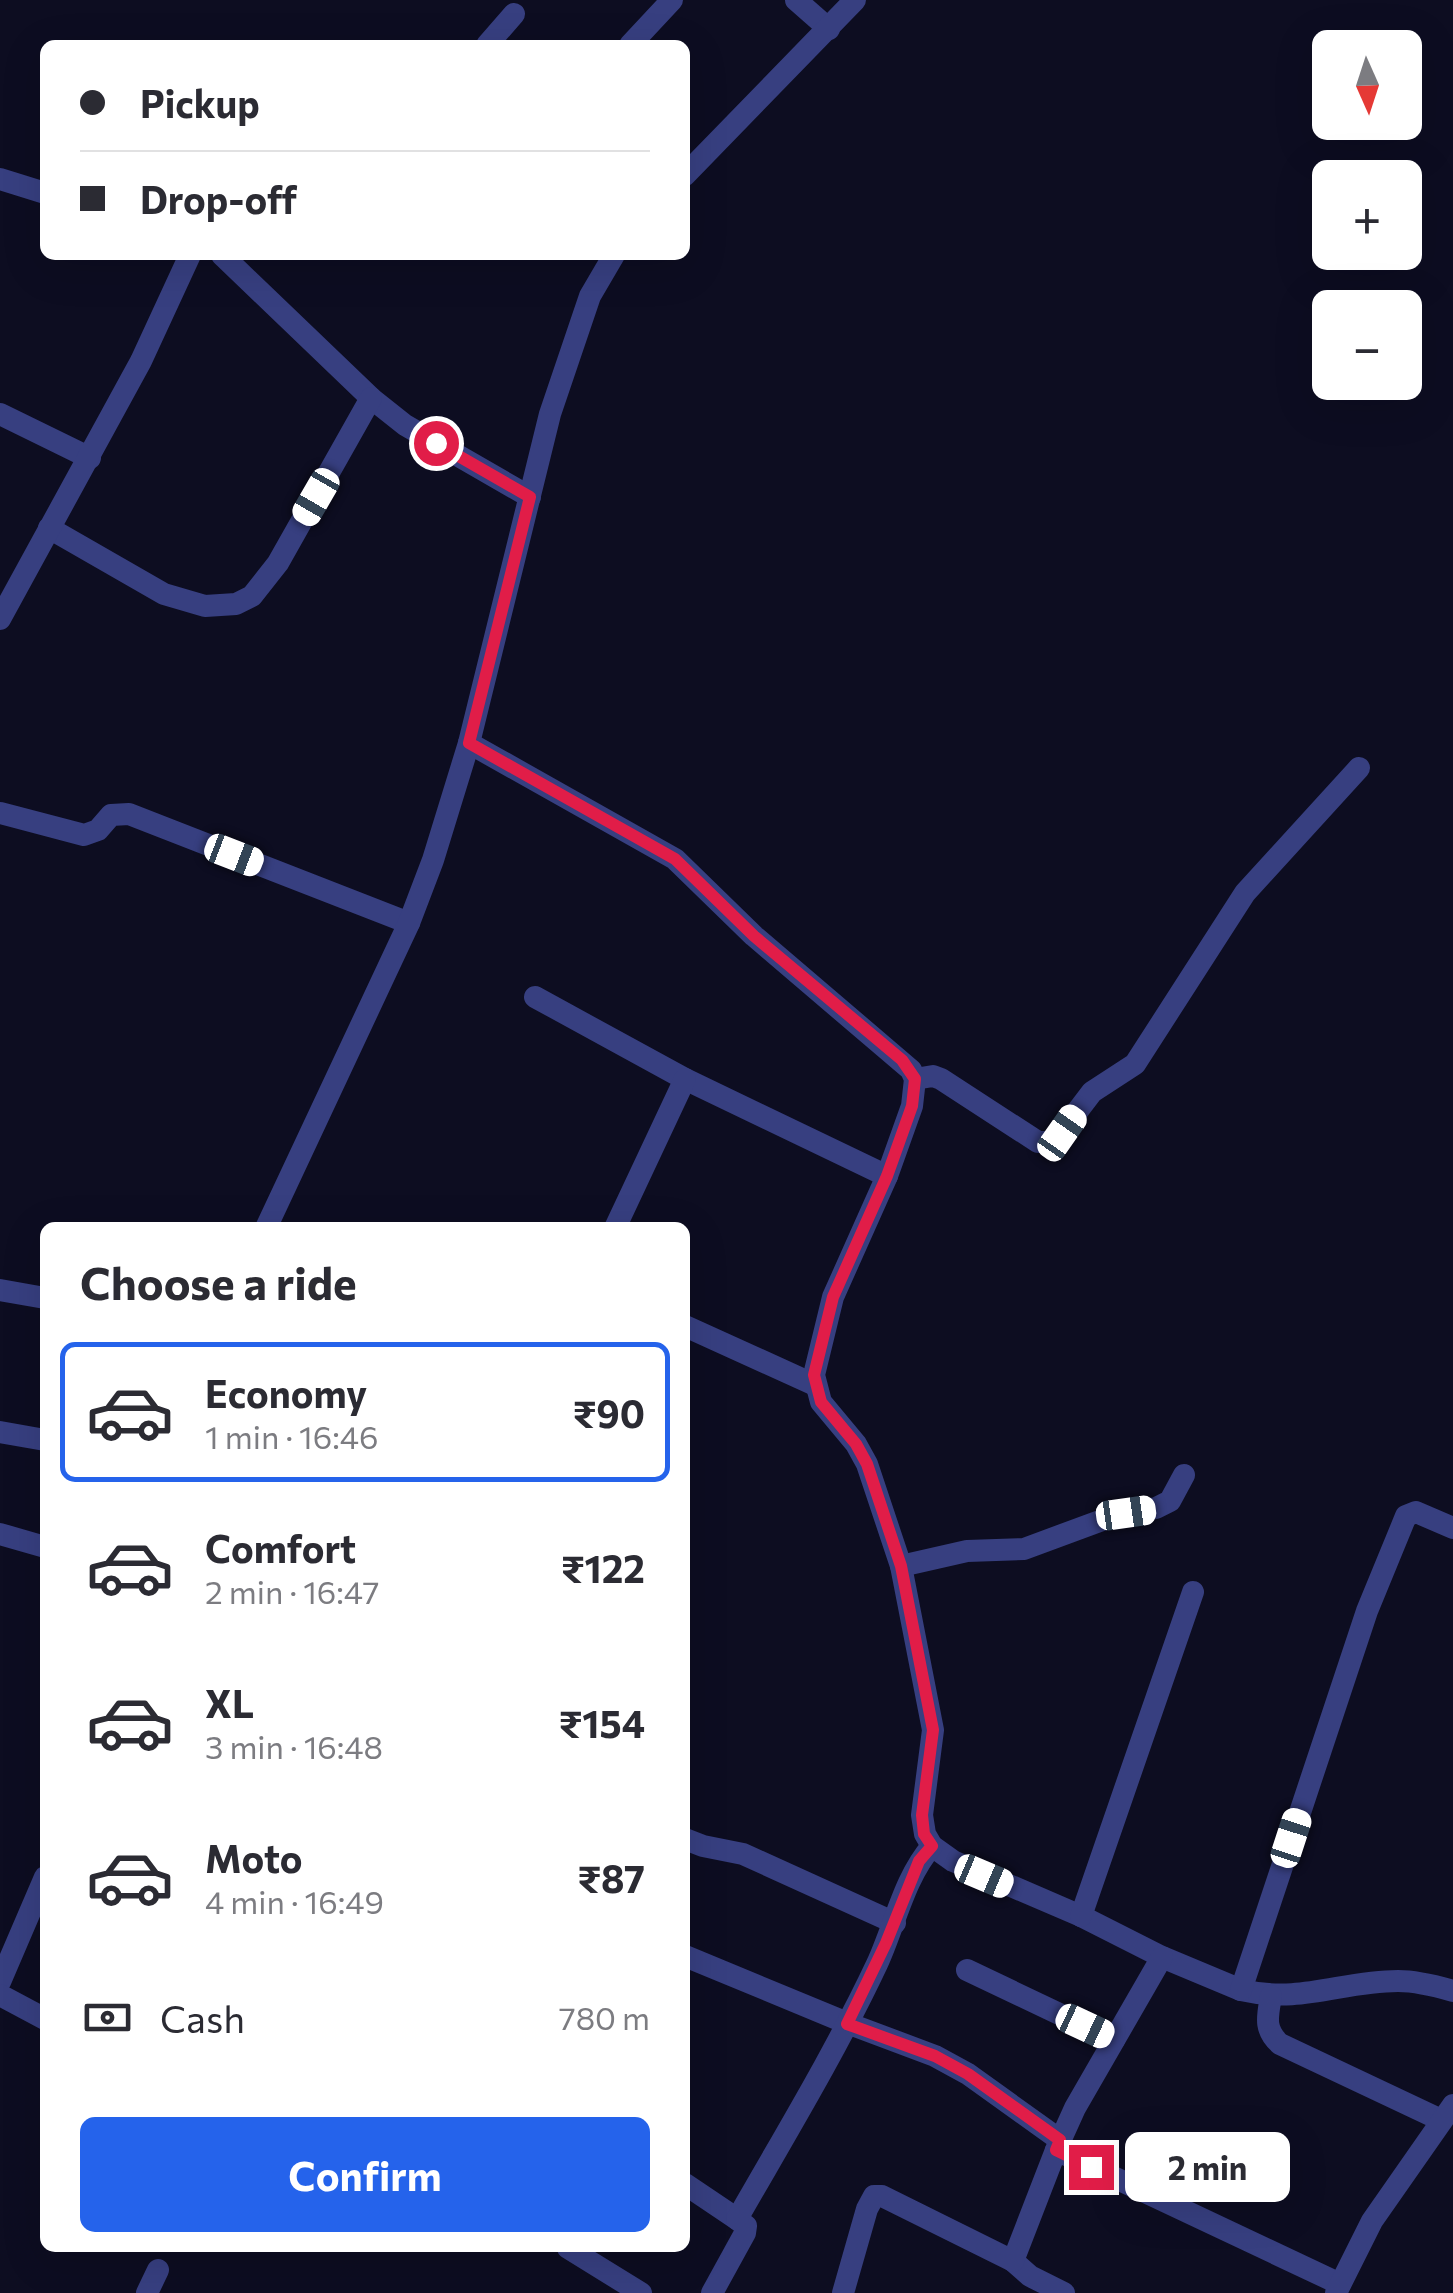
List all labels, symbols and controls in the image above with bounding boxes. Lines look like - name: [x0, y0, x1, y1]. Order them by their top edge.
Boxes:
- north arrow: [1312, 30, 1422, 140]
- map controls: [1312, 30, 1422, 400]
- text: Pickup: [140, 79, 260, 126]
- button: +: [1312, 160, 1422, 270]
- text: Drop-off: [140, 175, 297, 222]
- button: −: [1312, 290, 1422, 400]
- route start: [414, 421, 459, 466]
- car: [288, 464, 344, 530]
- car: [201, 830, 267, 880]
- car: [1033, 1100, 1091, 1166]
- text: Choose a ride: [80, 1254, 357, 1309]
- icon: car: [85, 1367, 175, 1457]
- text: Economy: [205, 1369, 367, 1416]
- text: ₹90: [573, 1389, 645, 1436]
- text: 1 min · 16:46: [205, 1416, 378, 1456]
- car: [1094, 1494, 1158, 1532]
- icon: car: [85, 1522, 175, 1612]
- text: Comfort: [205, 1524, 356, 1571]
- text: ₹122: [561, 1544, 645, 1591]
- text: 2 min · 16:47: [205, 1571, 379, 1611]
- icon: car: [85, 1677, 175, 1767]
- text: XL: [205, 1679, 254, 1726]
- text: ₹154: [559, 1699, 645, 1746]
- text: 3 min · 16:48: [205, 1726, 383, 1766]
- car: [1267, 1805, 1315, 1871]
- icon: car: [85, 1832, 175, 1922]
- text: Moto: [205, 1834, 303, 1881]
- car: [951, 1850, 1017, 1902]
- text: ₹87: [577, 1854, 645, 1901]
- text: 4 min · 16:49: [205, 1881, 384, 1921]
- icon: cash: [80, 1990, 135, 2045]
- text: Cash: [160, 1994, 245, 2041]
- text: 780 m: [559, 1997, 650, 2037]
- car: [1051, 2000, 1119, 2052]
- button: Confirm: [80, 2117, 650, 2232]
- callout: 2 min: [1126, 2132, 1291, 2202]
- route end: [1069, 2145, 1114, 2190]
- text: 2 min: [1168, 2147, 1247, 2187]

